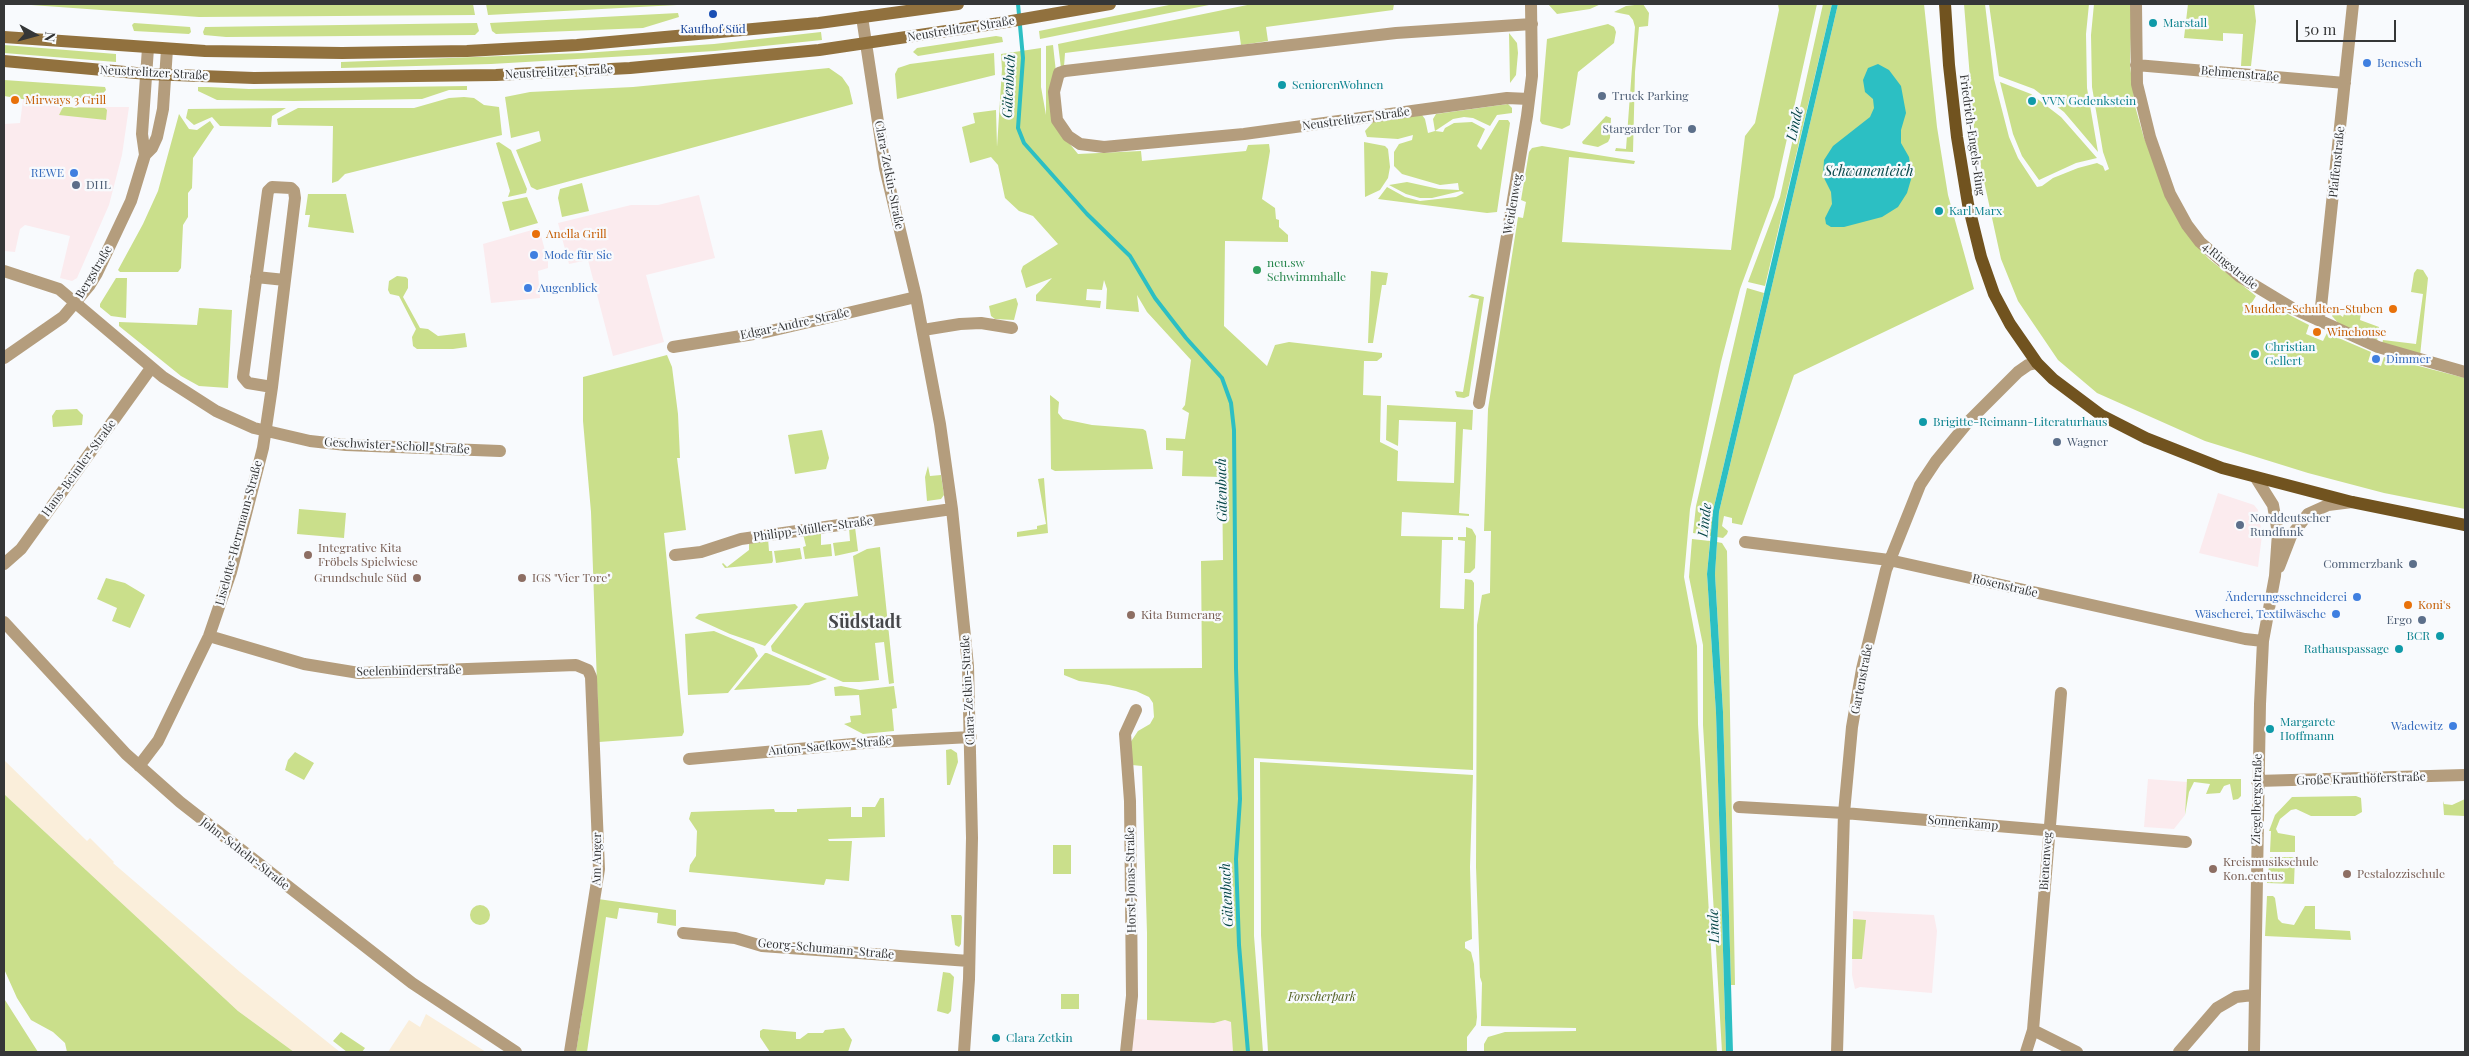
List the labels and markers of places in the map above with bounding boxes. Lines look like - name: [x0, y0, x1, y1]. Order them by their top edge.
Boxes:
- marker: Kaufhof Süd: [707, 8, 719, 20]
- place label: Marstall: [2163, 16, 2207, 30]
- marker: Marstall: [2147, 17, 2159, 29]
- place label: Kaufhof Süd: [680, 22, 746, 36]
- place label: Benesch: [2377, 56, 2422, 70]
- marker: Benesch: [2361, 57, 2373, 69]
- place label: SeniorenWohnen: [1292, 78, 1383, 92]
- marker: SeniorenWohnen: [1276, 79, 1288, 91]
- place label: Truck Parking: [1612, 89, 1689, 103]
- marker: Truck Parking: [1596, 90, 1608, 102]
- place label: Mirways 3 Grill: [25, 93, 106, 107]
- marker: Mirways 3 Grill: [9, 94, 21, 106]
- place label: VVN Gedenkstein: [2042, 94, 2136, 108]
- marker: VVN Gedenkstein: [2026, 95, 2038, 107]
- place label: Stargarder Tor: [1602, 122, 1682, 136]
- marker: Stargarder Tor: [1686, 123, 1698, 135]
- place label: REWE: [31, 166, 64, 180]
- marker: REWE: [68, 167, 80, 179]
- place label: DHL: [86, 178, 111, 192]
- marker: DHL: [70, 179, 82, 191]
- place label: Karl Marx: [1949, 204, 2002, 218]
- marker: Karl Marx: [1933, 205, 1945, 217]
- place label: Anella Grill: [546, 227, 607, 241]
- marker: Anella Grill: [530, 228, 542, 240]
- place label: Mode für Sie: [544, 248, 612, 262]
- marker: Mode für Sie: [528, 249, 540, 261]
- place label: neu.sw Schwimmhalle: [1267, 256, 1346, 284]
- marker: neu.sw Schwimmhalle: [1251, 264, 1263, 276]
- place label: Augenblick: [538, 281, 598, 295]
- marker: Augenblick: [522, 282, 534, 294]
- place label: Mudder-Schulten-Stuben: [2244, 302, 2383, 316]
- marker: Mudder-Schulten-Stuben: [2387, 303, 2399, 315]
- place label: Winehouse: [2327, 325, 2386, 339]
- marker: Winehouse: [2311, 326, 2323, 338]
- place label: Christian Gellert: [2265, 340, 2315, 368]
- marker: Christian Gellert: [2249, 348, 2261, 360]
- place label: Dimmer: [2386, 352, 2431, 366]
- marker: Dimmer: [2370, 353, 2382, 365]
- place label: Brigitte-Reimann-Literaturhaus: [1933, 415, 2107, 429]
- marker: Brigitte-Reimann-Literaturhaus: [1917, 416, 1929, 428]
- place label: Wagner: [2067, 435, 2108, 449]
- marker: Wagner: [2051, 436, 2063, 448]
- place label: Norddeutscher Rundfunk: [2250, 511, 2331, 539]
- marker: Norddeutscher Rundfunk: [2234, 519, 2246, 531]
- place label: Integrative Kita Fröbels Spielwiese: [318, 541, 418, 569]
- marker: Integrative Kita Fröbels Spielwiese: [302, 549, 314, 561]
- place label: Commerzbank: [2323, 557, 2403, 571]
- marker: Commerzbank: [2407, 558, 2419, 570]
- place label: Grundschule Süd: [314, 571, 407, 585]
- place label: IGS "Vier Tore": [532, 571, 611, 585]
- marker: Grundschule Süd: [411, 572, 423, 584]
- marker: IGS "Vier Tore": [516, 572, 528, 584]
- place label: Änderungsschneiderei: [2226, 590, 2347, 604]
- marker: Änderungsschneiderei: [2351, 591, 2363, 603]
- place label: Koni's: [2418, 598, 2451, 612]
- marker: Koni's: [2402, 599, 2414, 611]
- place label: Wäscherei, Textilwäsche: [2195, 607, 2326, 621]
- place label: Kita Bumerang: [1141, 608, 1221, 622]
- marker: Wäscherei, Textilwäsche: [2330, 608, 2342, 620]
- marker: Kita Bumerang: [1125, 609, 1137, 621]
- place label: Ergo: [2387, 613, 2412, 627]
- marker: Ergo: [2416, 614, 2428, 626]
- place label: BCR: [2406, 629, 2430, 643]
- marker: BCR: [2434, 630, 2446, 642]
- place label: Rathauspassage: [2304, 642, 2389, 656]
- marker: Rathauspassage: [2393, 643, 2405, 655]
- place label: Margarete Hoffmann: [2280, 715, 2335, 743]
- place label: Wadewitz: [2391, 719, 2443, 733]
- marker: Wadewitz: [2447, 720, 2459, 732]
- marker: Margarete Hoffmann: [2264, 723, 2276, 735]
- place label: Kreismusikschule Kon.centus: [2223, 855, 2319, 883]
- marker: Kreismusikschule Kon.centus: [2207, 863, 2219, 875]
- place label: Pestalozzischule: [2357, 867, 2445, 881]
- marker: Pestalozzischule: [2341, 868, 2353, 880]
- place label: Clara Zetkin: [1006, 1031, 1073, 1045]
- marker: Clara Zetkin: [990, 1032, 1002, 1044]

